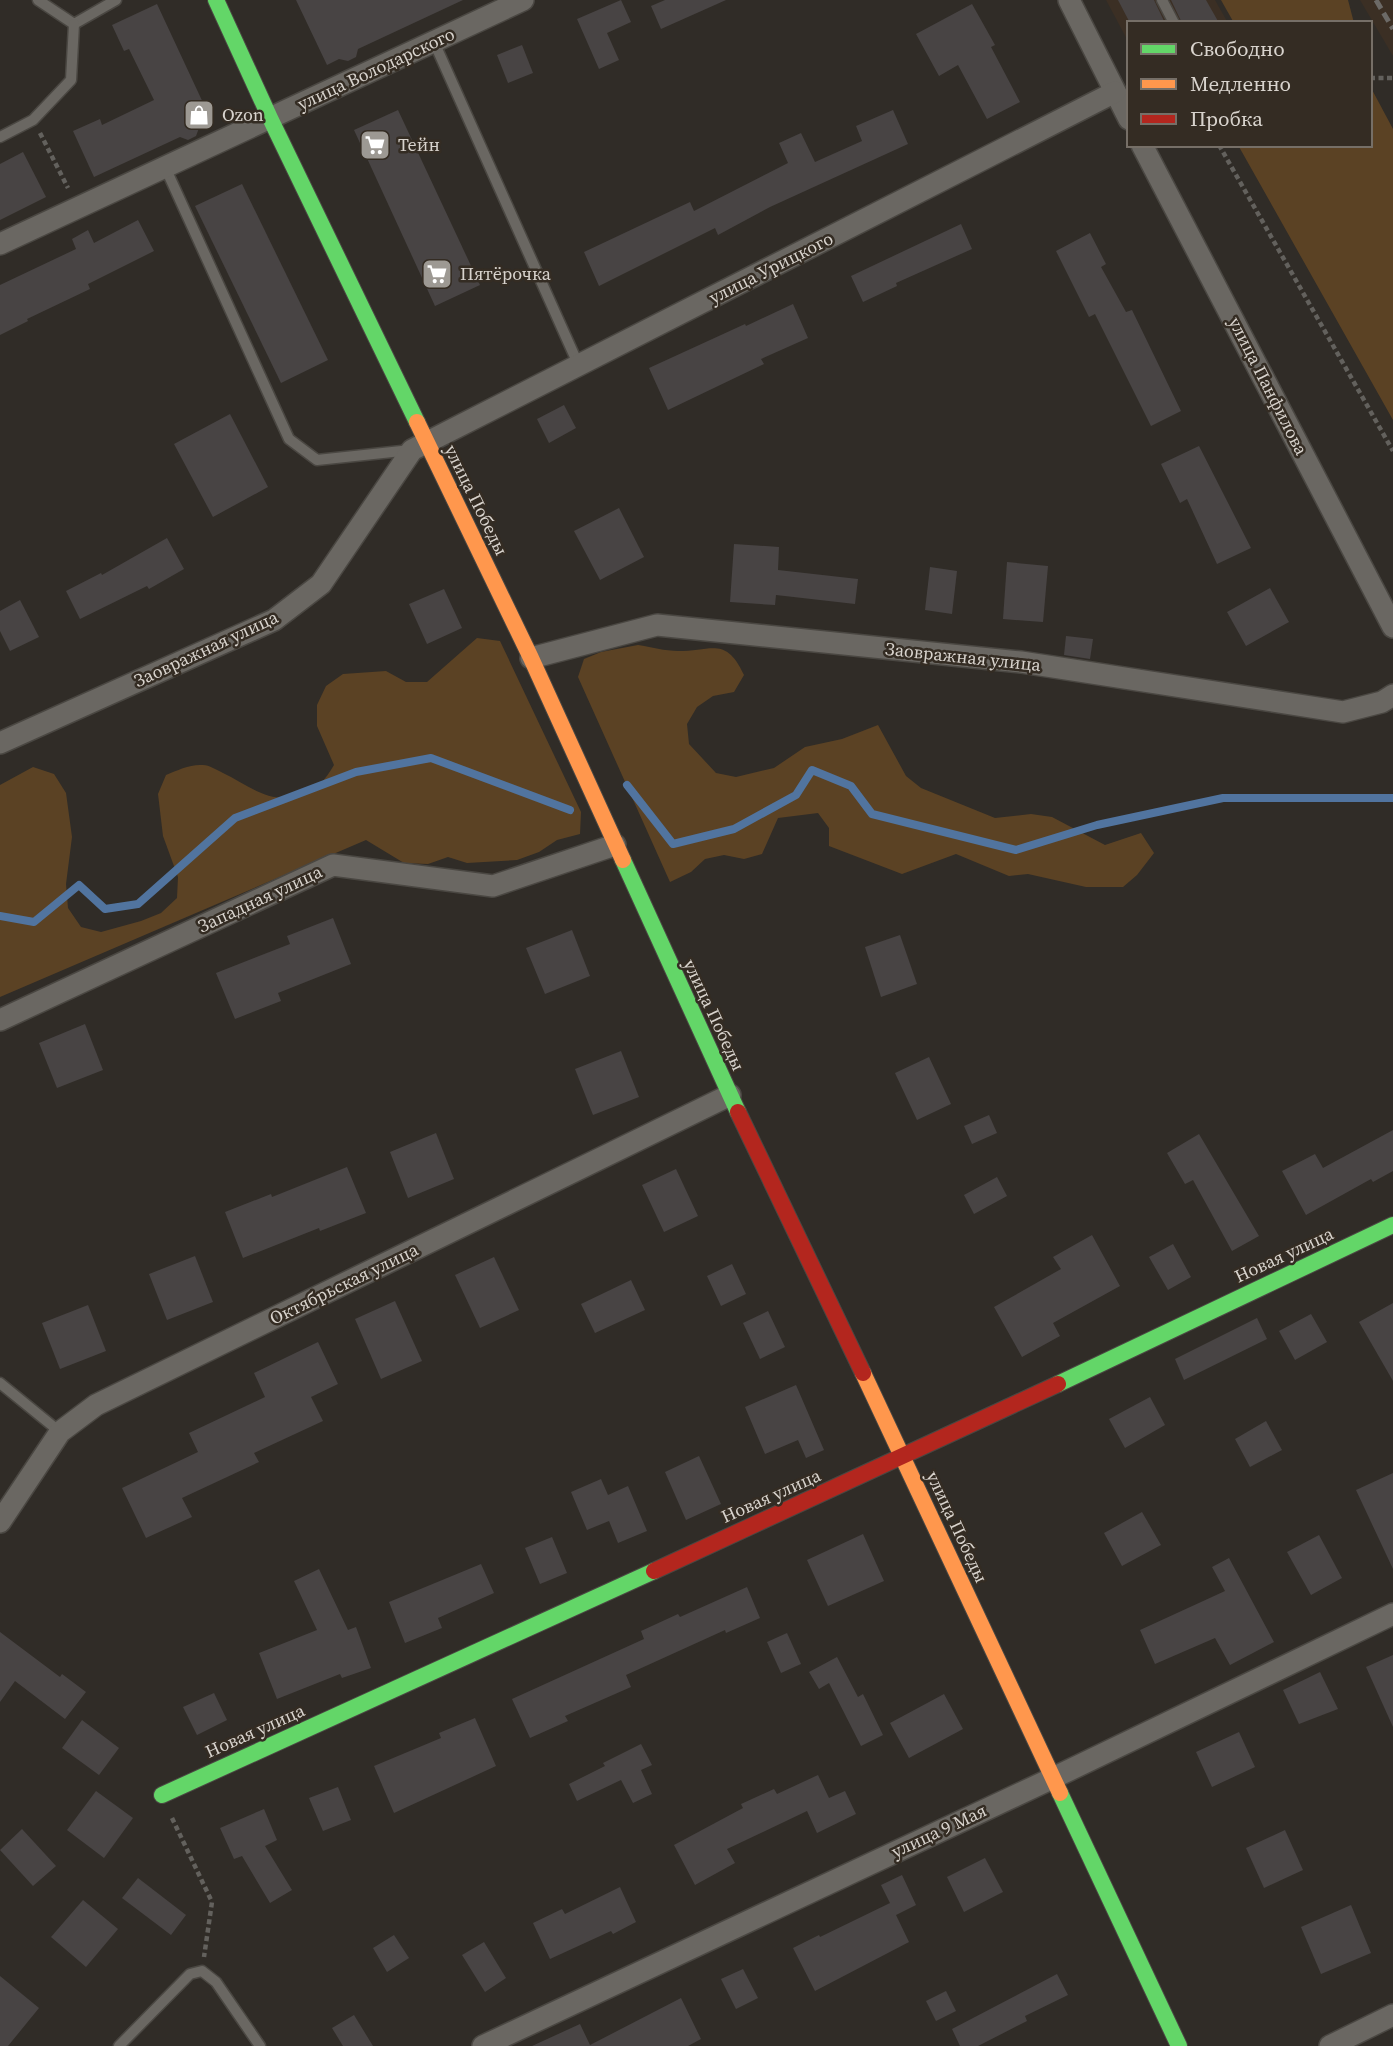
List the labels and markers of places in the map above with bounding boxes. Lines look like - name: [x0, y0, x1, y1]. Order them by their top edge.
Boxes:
- shop icon: Ozon: [182, 98, 216, 132]
- place label: Ozon: [222, 102, 264, 127]
- supermarket icon: Тейн: [358, 128, 392, 162]
- place label: Тейн: [398, 132, 440, 157]
- supermarket icon: Пятёрочка: [420, 257, 454, 291]
- place label: Пятёрочка: [460, 261, 552, 286]

